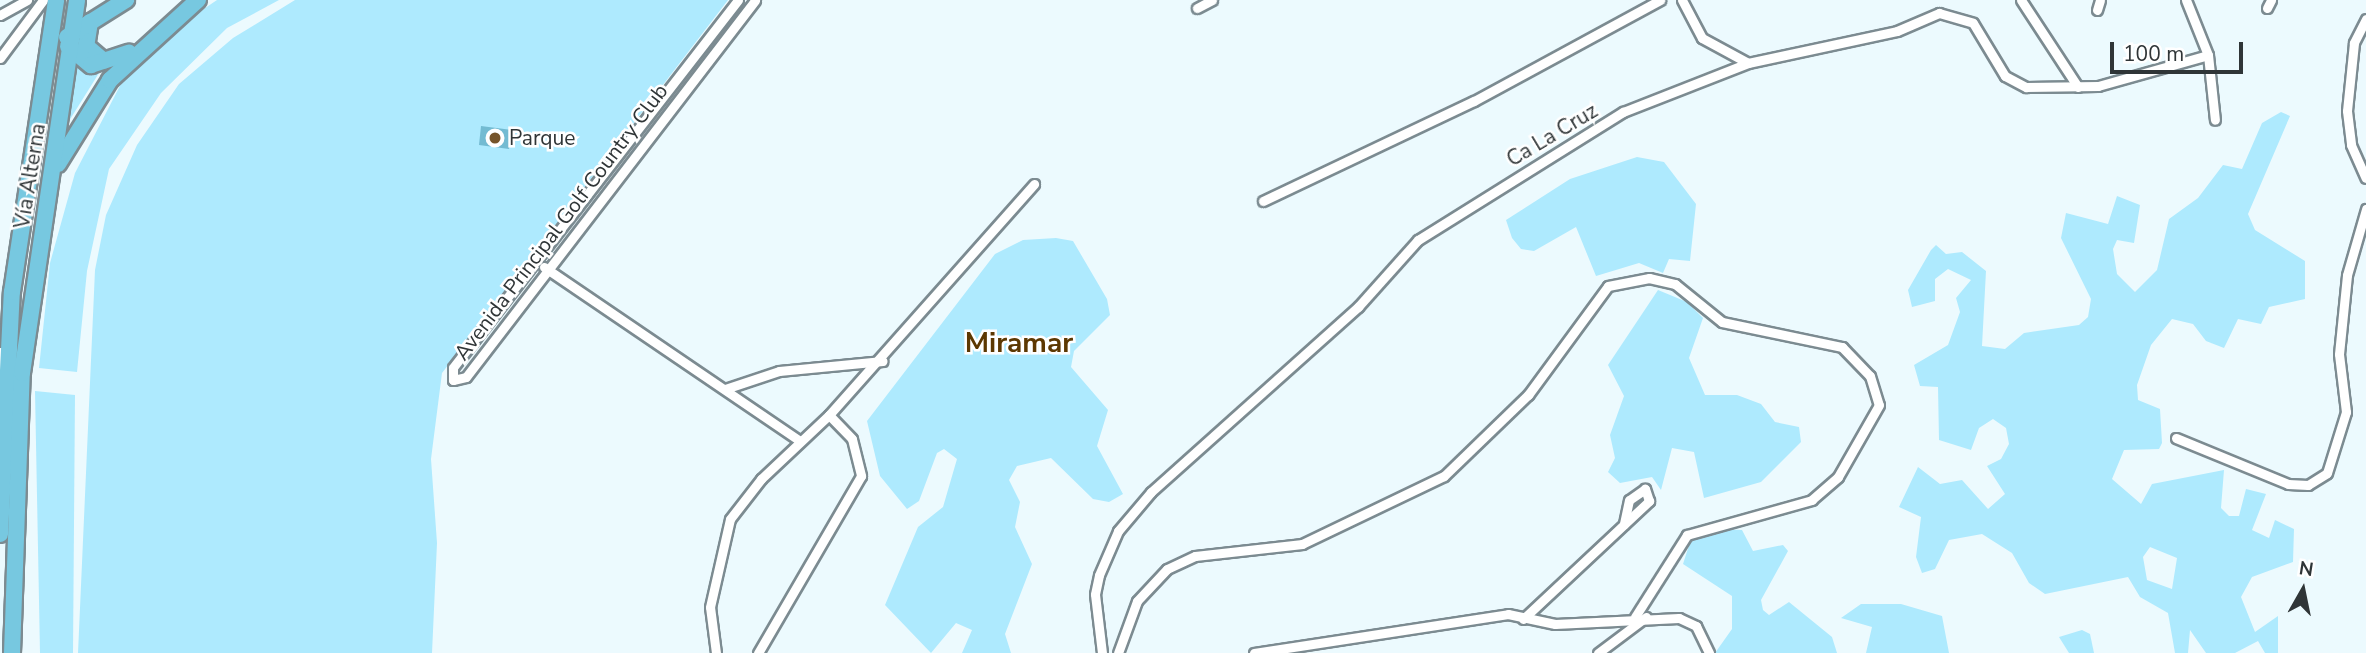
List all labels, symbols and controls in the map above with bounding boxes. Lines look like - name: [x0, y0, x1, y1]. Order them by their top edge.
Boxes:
- scale bar: [2114, 28, 2247, 72]
- text: 100 m: [2123, 40, 2184, 68]
- street label: Avenida Principal Golf Country Club: [449, 79, 673, 365]
- street label: Ca La Cruz: [1502, 98, 1602, 172]
- street label: Vía Alterna: [9, 122, 51, 230]
- place label: Parque: [509, 125, 575, 151]
- marker: Parque: [487, 130, 503, 146]
- district label: Miramar: [965, 326, 1073, 360]
- north arrow: [2268, 555, 2338, 625]
- text: N: [2297, 555, 2315, 583]

